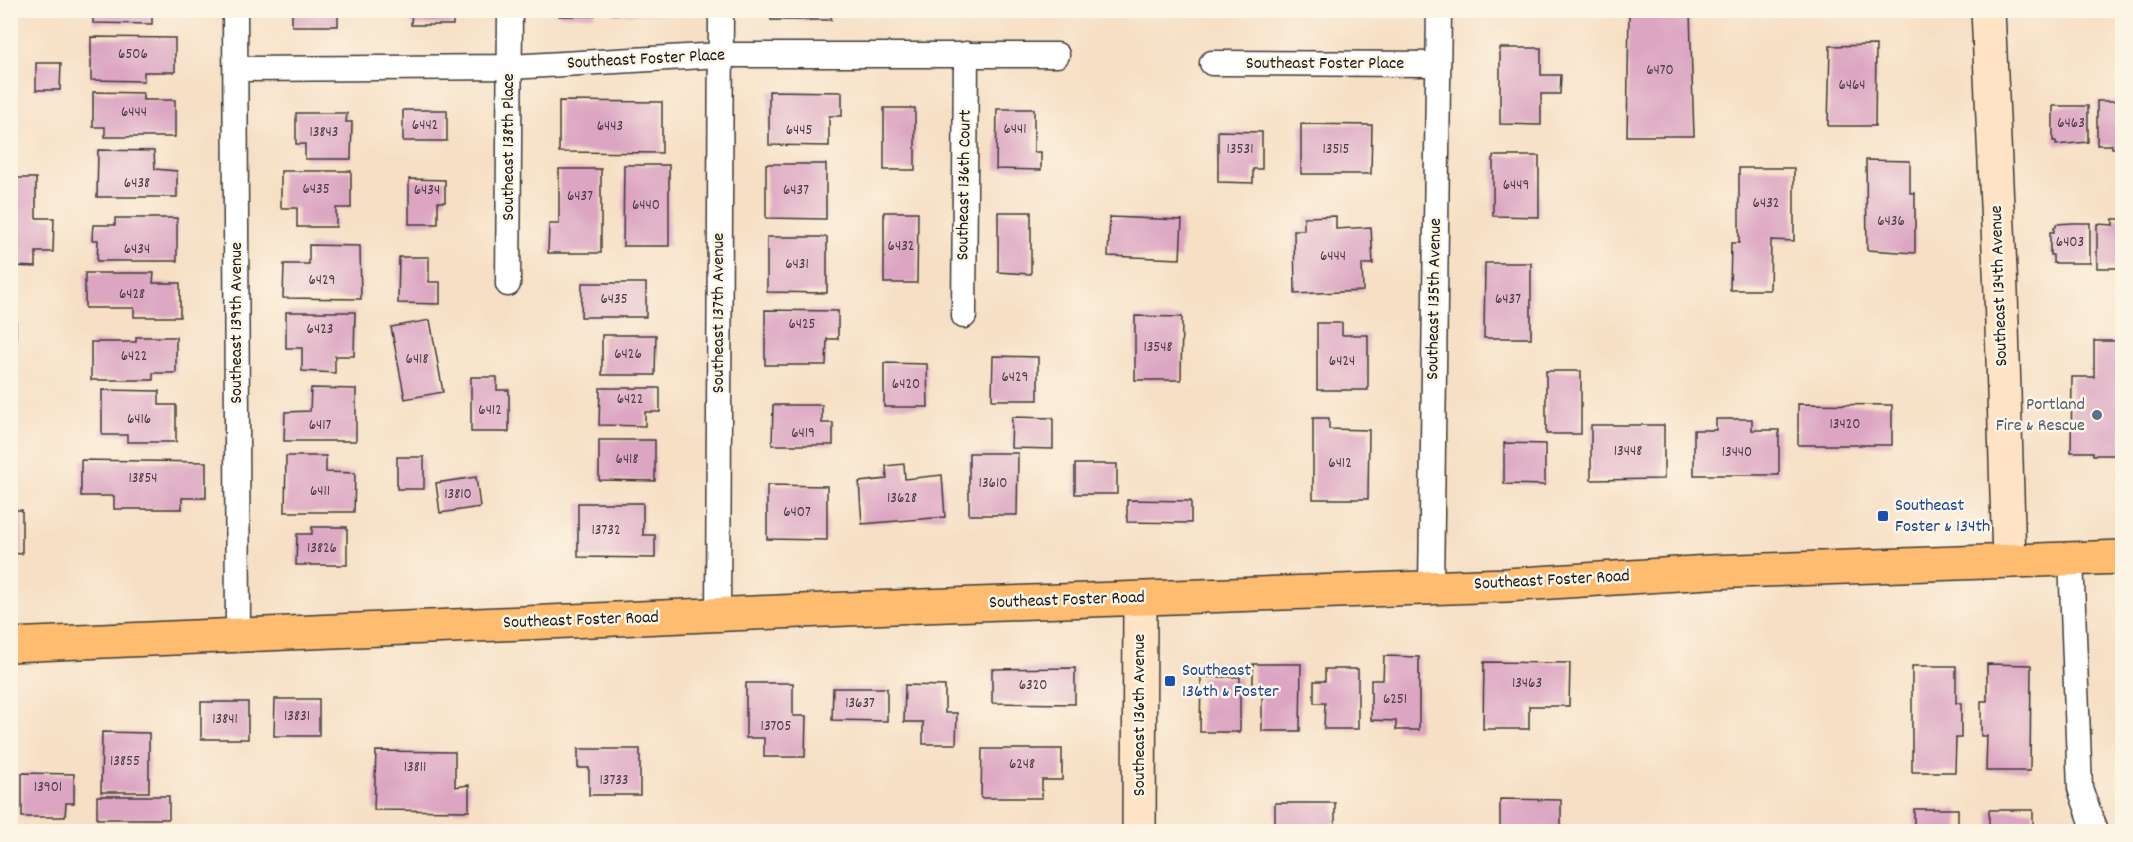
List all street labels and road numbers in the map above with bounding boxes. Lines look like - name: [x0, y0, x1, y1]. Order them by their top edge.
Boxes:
- street label: Southeast Foster Place: [566, 43, 726, 77]
- street label: Southeast Foster Place: [1246, 52, 1404, 77]
- street label: Southeast 138th Place: [497, 73, 522, 221]
- street label: Southeast 136th Court: [951, 109, 979, 261]
- street label: Southeast 134th Avenue: [1985, 205, 2015, 367]
- street label: Southeast 135th Avenue: [1421, 218, 1449, 380]
- street label: Southeast 137th Avenue: [707, 233, 732, 393]
- street label: Southeast 139th Avenue: [225, 242, 250, 404]
- street label: Southeast Foster Road: [1473, 564, 1631, 598]
- street label: Southeast Foster Road: [989, 586, 1145, 616]
- street label: Southeast Foster Road: [503, 606, 659, 636]
- street label: Southeast 136th Avenue: [1128, 634, 1153, 796]

